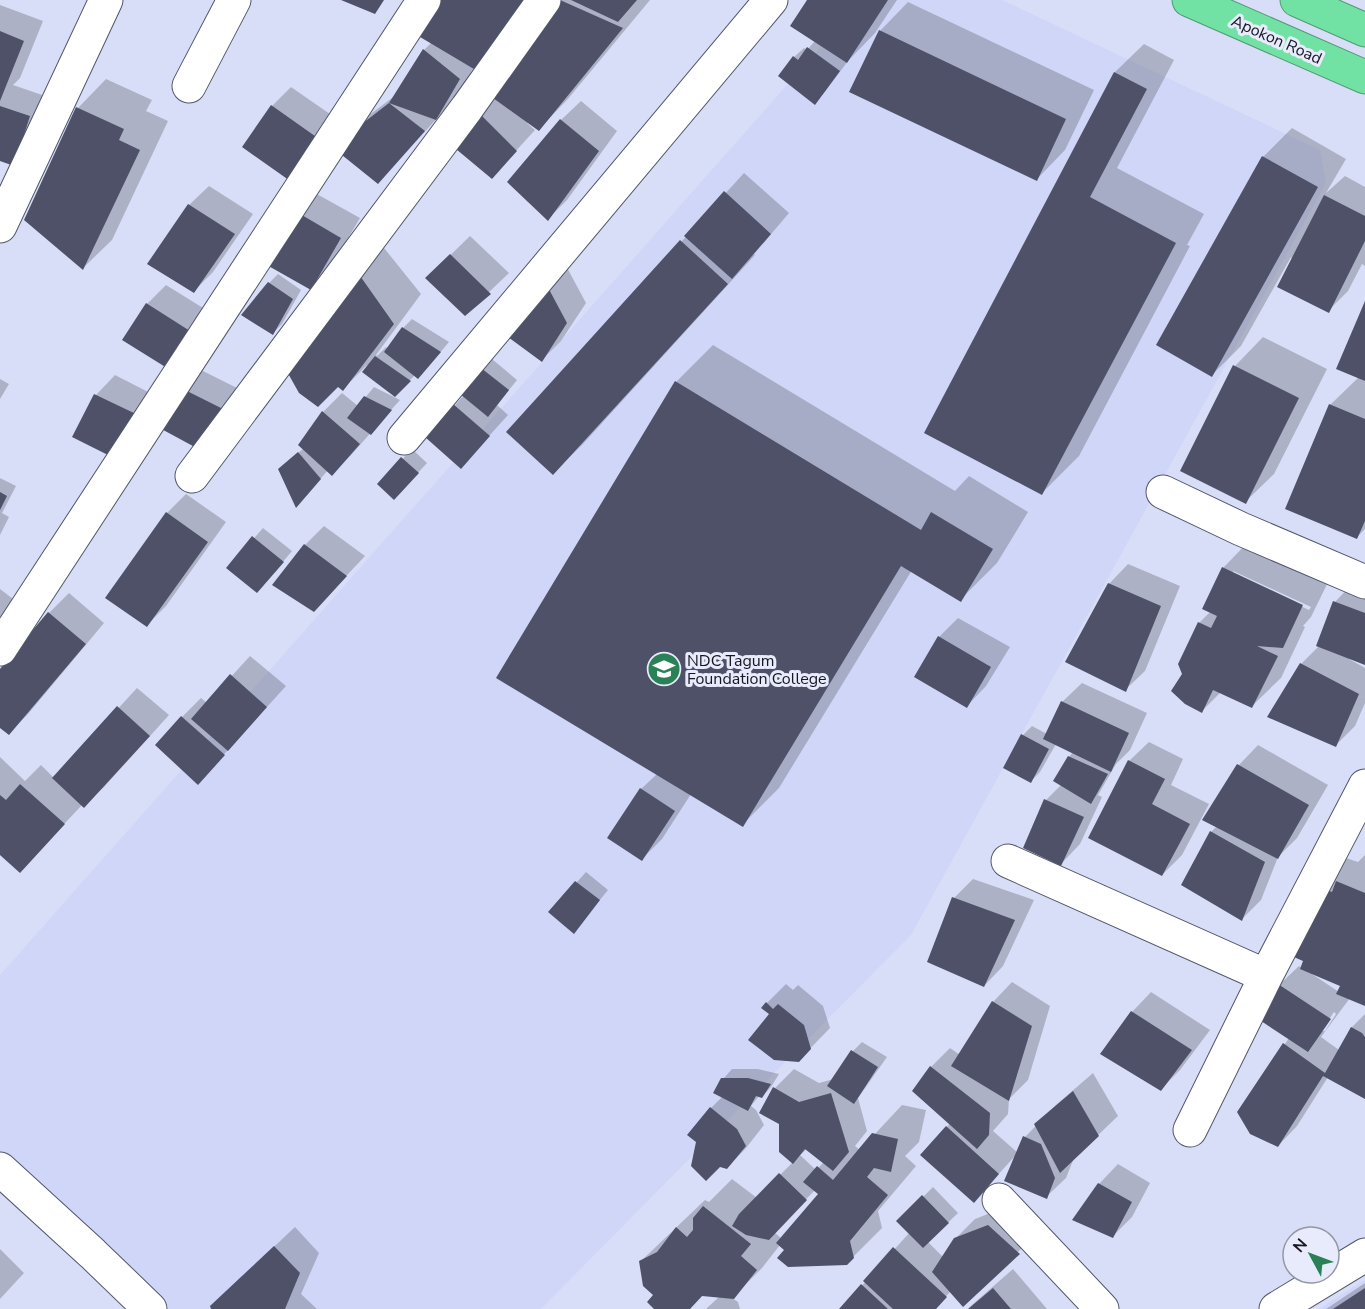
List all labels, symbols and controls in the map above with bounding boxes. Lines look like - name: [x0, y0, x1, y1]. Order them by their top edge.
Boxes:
- street label: Apokon Road: [1228, 10, 1325, 70]
- place label: NDC Tagum Foundation College: [687, 650, 827, 690]
- school or university icon: NDC Tagum Foundation College: [646, 651, 682, 687]
- north arrow: [1281, 1225, 1341, 1285]
- text: N: [1288, 1234, 1313, 1258]

